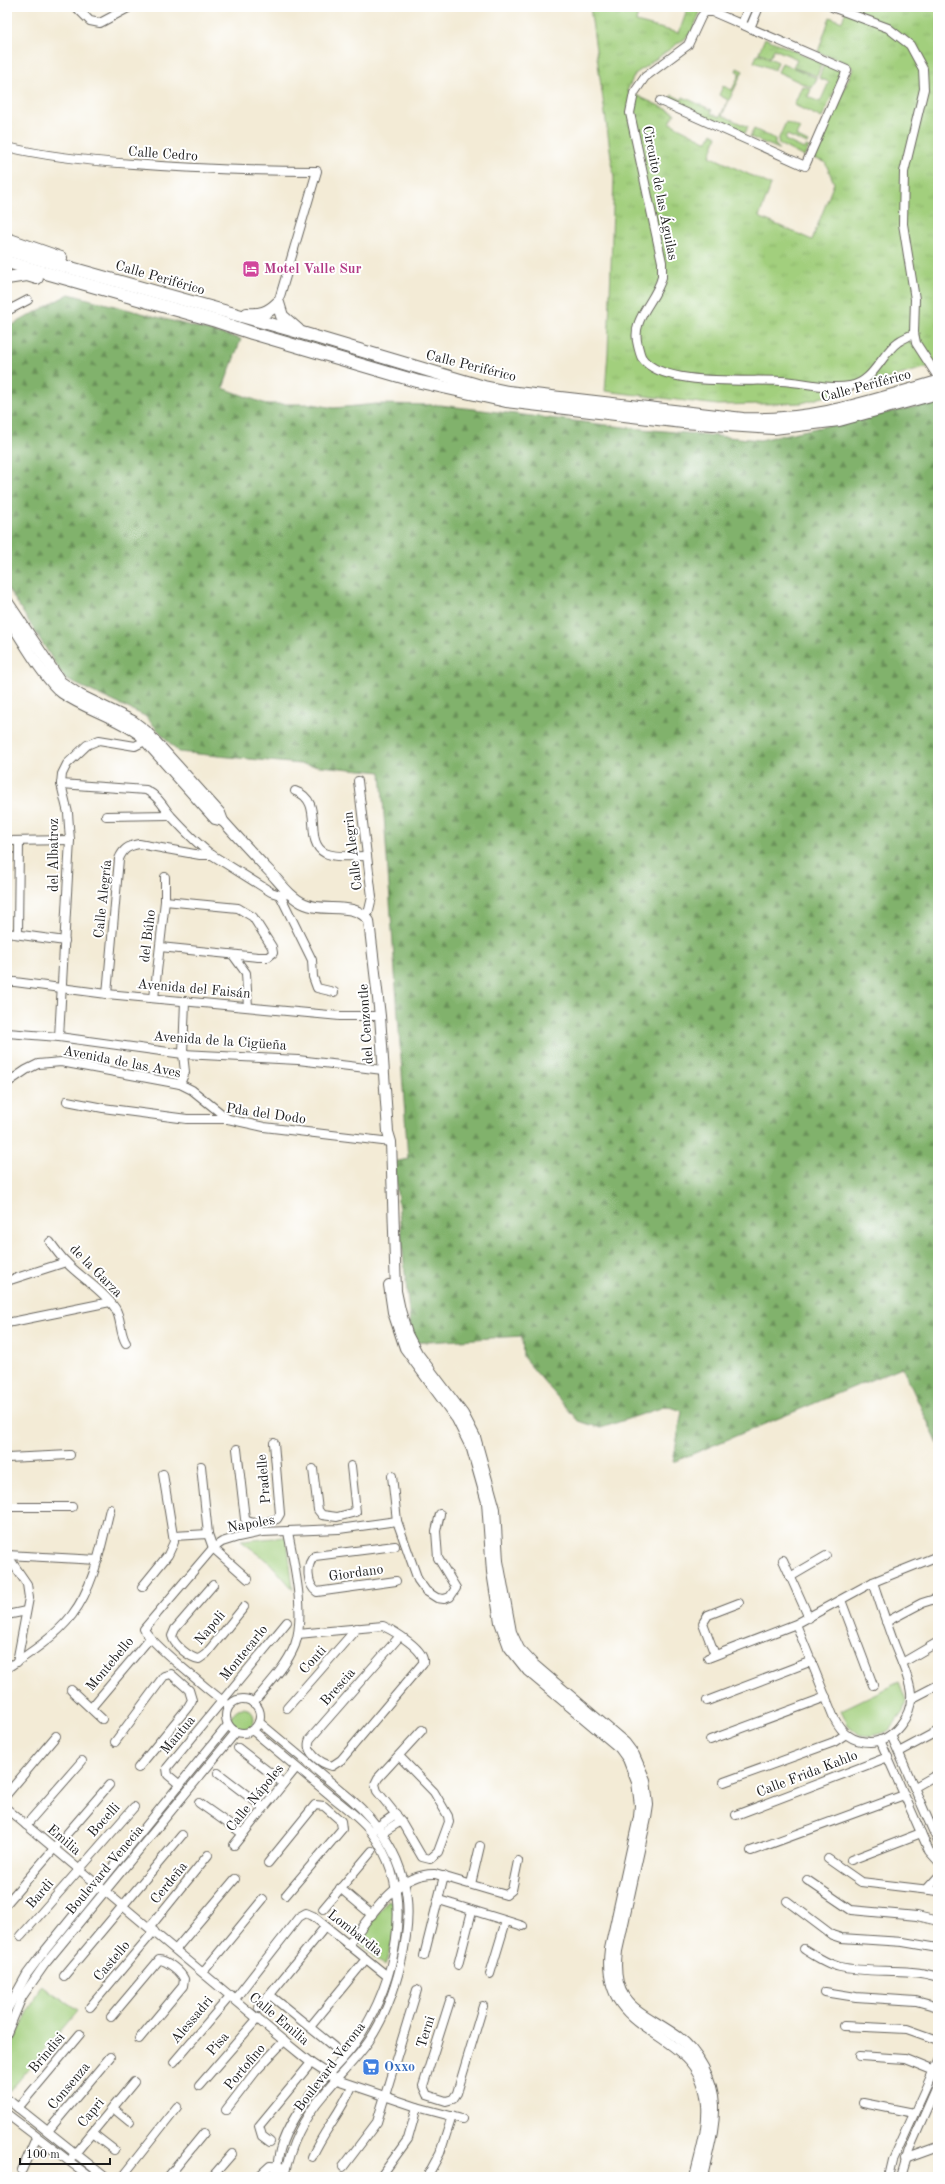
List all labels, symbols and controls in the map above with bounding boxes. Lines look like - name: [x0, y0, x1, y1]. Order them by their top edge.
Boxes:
- street label: Circuito de las Águilas: [640, 124, 683, 261]
- street label: Calle Cedro: [128, 145, 198, 163]
- street label: Calle Periférico: [114, 259, 206, 298]
- hotel icon: Motel Valle Sur: [241, 259, 261, 279]
- place label: Motel Valle Sur: [264, 262, 362, 276]
- street label: Calle Periférico: [424, 348, 518, 384]
- street label: Calle Periférico: [819, 367, 913, 405]
- street label: Calle Alegrin: [341, 810, 365, 891]
- street label: del Albatroz: [47, 818, 61, 892]
- street label: Calle Alegría: [92, 859, 114, 939]
- street label: del Búho: [138, 909, 158, 963]
- street label: Avenida del Faisán: [137, 977, 252, 1001]
- street label: del Cenzontle: [356, 983, 376, 1065]
- street label: Avenida de la Cigüeña: [153, 1029, 287, 1053]
- street label: Avenida de las Aves: [62, 1044, 182, 1080]
- street label: Pda del Dodo: [225, 1101, 307, 1127]
- street label: de la Garza: [67, 1242, 125, 1300]
- street label: Pradelle: [255, 1454, 273, 1504]
- street label: Napoles: [226, 1513, 276, 1535]
- street label: Giordano: [328, 1562, 384, 1584]
- street label: Napoli: [192, 1608, 228, 1648]
- street label: Montecarlo: [217, 1622, 271, 1683]
- street label: Montebello: [84, 1634, 137, 1694]
- street label: Conti: [297, 1643, 329, 1677]
- street label: Brescia: [318, 1665, 358, 1708]
- street label: Mantua: [158, 1713, 198, 1757]
- street label: Calle Frida Kahlo: [754, 1748, 860, 1800]
- street label: Calle Nápoles: [224, 1762, 286, 1834]
- street label: Bocelli: [85, 1800, 123, 1840]
- street label: Emilia: [45, 1822, 84, 1858]
- street label: Boulevard Venecia: [64, 1823, 146, 1917]
- street label: Cerdeña: [148, 1859, 190, 1907]
- street label: Bardi: [24, 1877, 56, 1911]
- street label: Lombardia: [325, 1907, 385, 1959]
- street label: Castello: [91, 1938, 133, 1984]
- street label: Calle Emilia: [246, 1990, 312, 2048]
- street label: Alessadri: [168, 1994, 216, 2046]
- street label: Terni: [415, 2014, 438, 2050]
- street label: Boulevard Verona: [292, 2020, 368, 2114]
- street label: Pisa: [204, 2029, 232, 2059]
- street label: Brindisi: [26, 2030, 68, 2076]
- street label: Portofino: [222, 2041, 268, 2093]
- supermarket icon: Oxxo: [361, 2057, 381, 2077]
- street label: Consenza: [45, 2060, 93, 2112]
- place label: Oxxo: [384, 2060, 415, 2074]
- street label: Capri: [75, 2096, 107, 2130]
- scale bar: [20, 2140, 110, 2166]
- text: 100 m: [26, 2149, 60, 2161]

